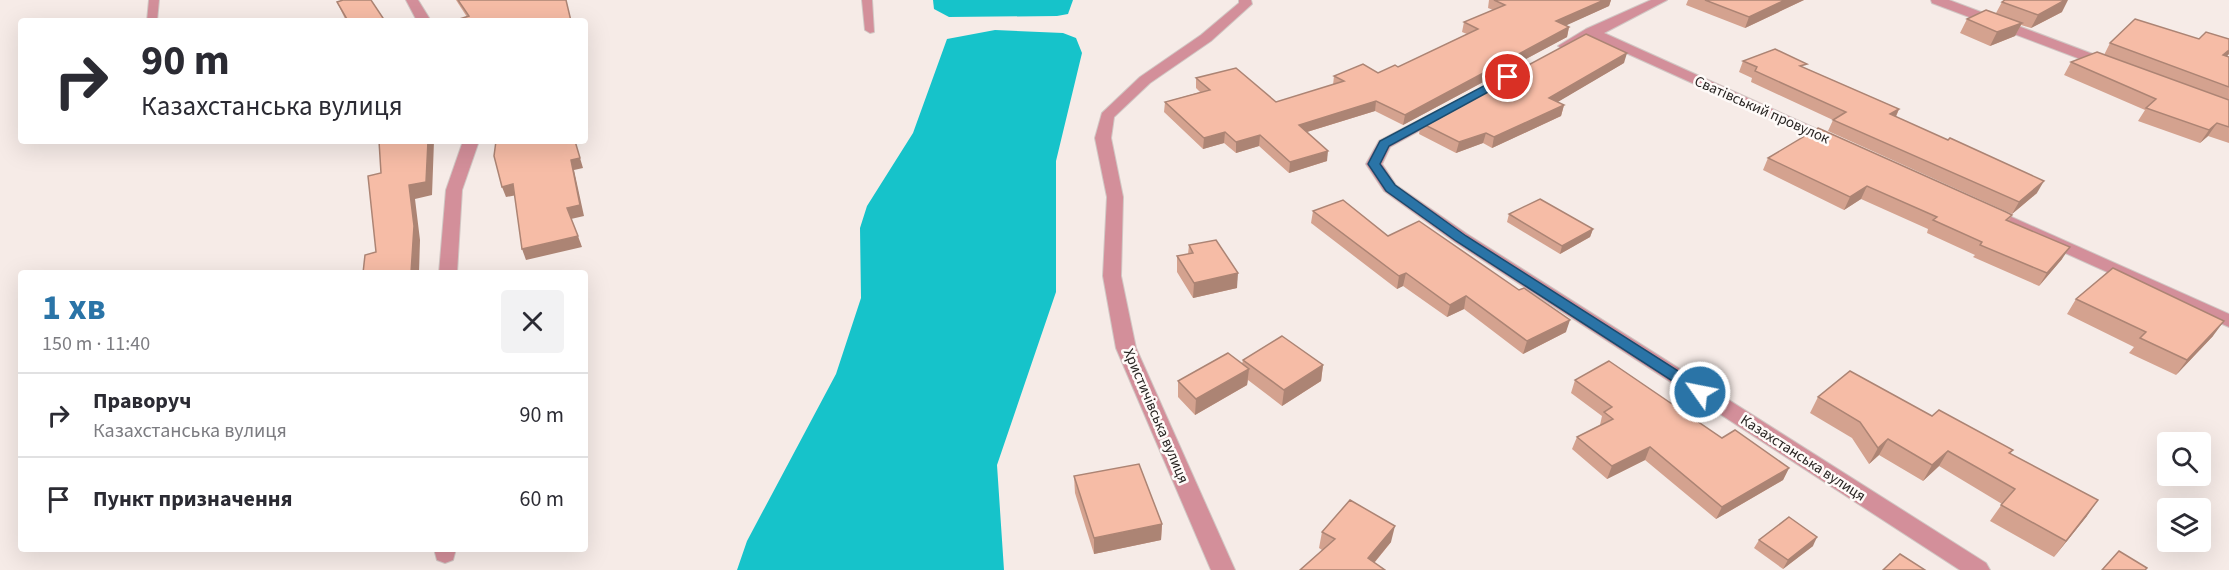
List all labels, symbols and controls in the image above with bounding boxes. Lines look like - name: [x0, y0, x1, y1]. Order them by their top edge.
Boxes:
- text: 90 m: [141, 31, 230, 91]
- icon: right: [42, 42, 120, 120]
- pin: [1482, 51, 1533, 102]
- icon: arrive: [1491, 60, 1524, 93]
- street label: Сватівський провулок: [1691, 71, 1834, 150]
- text: Казахстанська вулиця: [141, 87, 403, 126]
- text: 1 хв: [42, 282, 106, 333]
- button: close: [501, 290, 564, 353]
- text: 150 m · 11:40: [42, 330, 150, 358]
- street label: Христичівська вулиця: [1118, 345, 1194, 487]
- position arrow: [1668, 360, 1732, 424]
- text: Праворуч: [93, 385, 191, 417]
- icon: right: [42, 399, 75, 432]
- text: 90 m: [519, 399, 564, 431]
- street label: Казахстанська вулиця: [1736, 410, 1870, 506]
- text: Казахстанська вулиця: [93, 417, 287, 445]
- map controls: [2157, 432, 2211, 552]
- button: search: [2157, 432, 2211, 486]
- icon: arrive: [42, 483, 75, 516]
- text: Пункт призначення: [93, 483, 293, 515]
- text: 60 m: [519, 483, 564, 515]
- button: layers: [2157, 498, 2211, 552]

